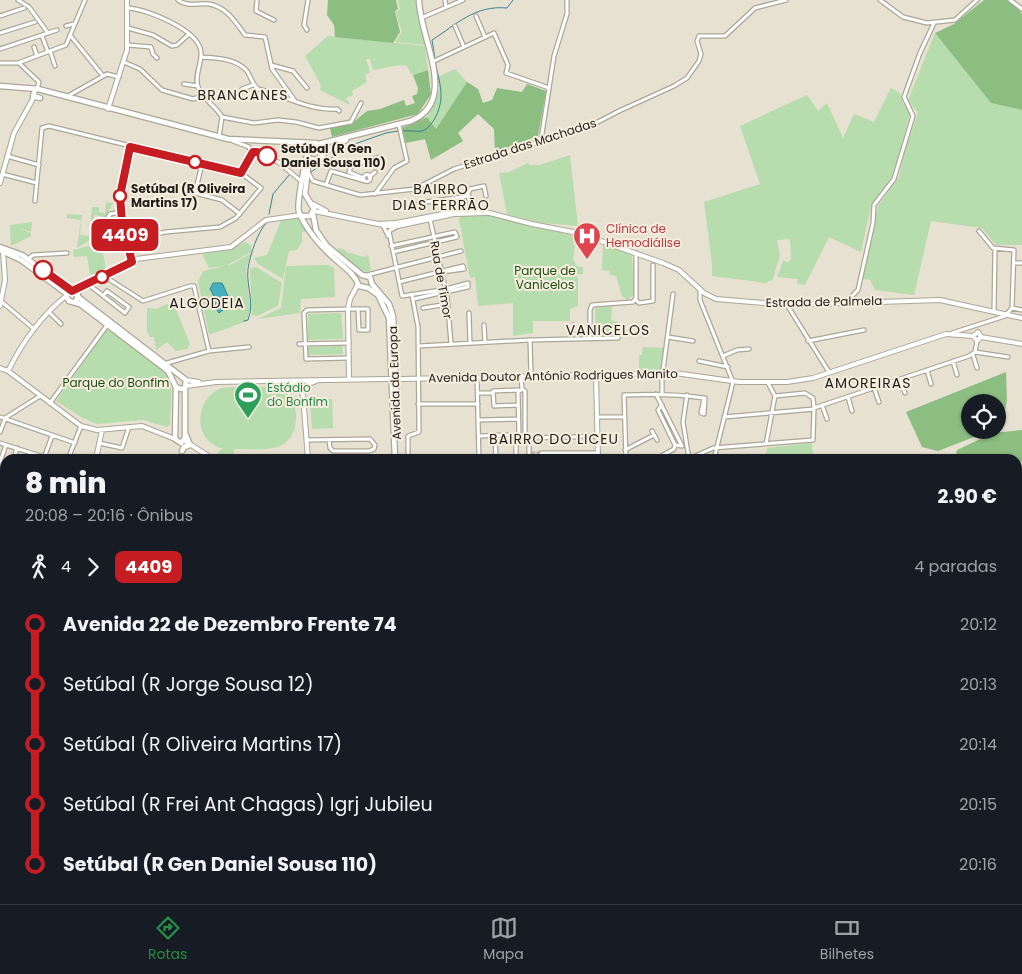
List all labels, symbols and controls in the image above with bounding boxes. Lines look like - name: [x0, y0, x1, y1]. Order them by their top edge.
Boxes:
- district label: BRANCANES: [198, 85, 288, 105]
- street label: Estrada das Machadas: [461, 114, 598, 173]
- place label: Setúbal (R Gen Daniel Sousa 110): [281, 140, 386, 171]
- marker: Setúbal (R Gen Daniel Sousa 110): [257, 146, 277, 166]
- unlabelled marker: [188, 155, 202, 169]
- district label: BAIRRO DIAS FERRÃO: [392, 179, 490, 215]
- place label: Setúbal (R Oliveira Martins 17): [131, 180, 245, 211]
- marker: Setúbal (R Oliveira Martins 17): [113, 189, 127, 203]
- line badge: 4409: [90, 219, 160, 251]
- place label: Clínica de Hemodiálise: [606, 220, 681, 251]
- hospital icon: Clínica de Hemodiálise: [572, 221, 602, 260]
- text: 4409: [101, 222, 149, 247]
- street label: Rua de Timor: [426, 240, 457, 321]
- unlabelled marker: [33, 260, 53, 280]
- park label: Parque de Vanicelos: [514, 262, 576, 293]
- unlabelled marker: [95, 270, 109, 284]
- street label: Estrada de Palmela: [766, 292, 882, 311]
- district label: ALGODEIA: [169, 293, 245, 313]
- district label: VANICELOS: [566, 320, 650, 340]
- street label: Avenida da Europa: [384, 326, 405, 440]
- street label: Avenida Doutor António Rodrigues Manito: [428, 365, 678, 386]
- district label: AMOREIRAS: [825, 373, 911, 393]
- park label: Parque do Bonfim: [63, 374, 169, 391]
- place label: Estádio do Bonfim: [267, 379, 328, 410]
- sports icon: Estádio do Bonfim: [233, 380, 263, 419]
- map controls: [961, 394, 1006, 439]
- button: locate: [961, 394, 1006, 439]
- district label: BAIRRO DO LICEU: [489, 429, 619, 449]
- text: 8 min: [25, 464, 106, 503]
- text: 2.90 €: [938, 483, 997, 510]
- text: 20:08 – 20:16 · Ônibus: [25, 504, 193, 527]
- icon: walk: [25, 553, 53, 581]
- icon: forward: [79, 553, 107, 581]
- text: 4409: [125, 554, 172, 579]
- text: 4: [61, 555, 71, 578]
- text: 4 paradas: [914, 555, 997, 578]
- text: Avenida 22 de Dezembro Frente 74: [63, 611, 397, 638]
- text: 20:12: [960, 613, 997, 636]
- text: Setúbal (R Jorge Sousa 12): [63, 671, 314, 698]
- text: 20:13: [960, 673, 997, 696]
- text: Setúbal (R Oliveira Martins 17): [63, 731, 342, 758]
- text: 20:14: [959, 733, 997, 756]
- text: Setúbal (R Frei Ant Chagas) Igrj Jubileu: [63, 791, 433, 818]
- text: 20:15: [959, 793, 997, 816]
- text: Setúbal (R Gen Daniel Sousa 110): [63, 851, 377, 878]
- text: 20:16: [959, 853, 997, 876]
- tab: Rotas: [148, 914, 187, 965]
- tab: Mapa: [483, 914, 524, 965]
- tab: Bilhetes: [820, 914, 874, 965]

